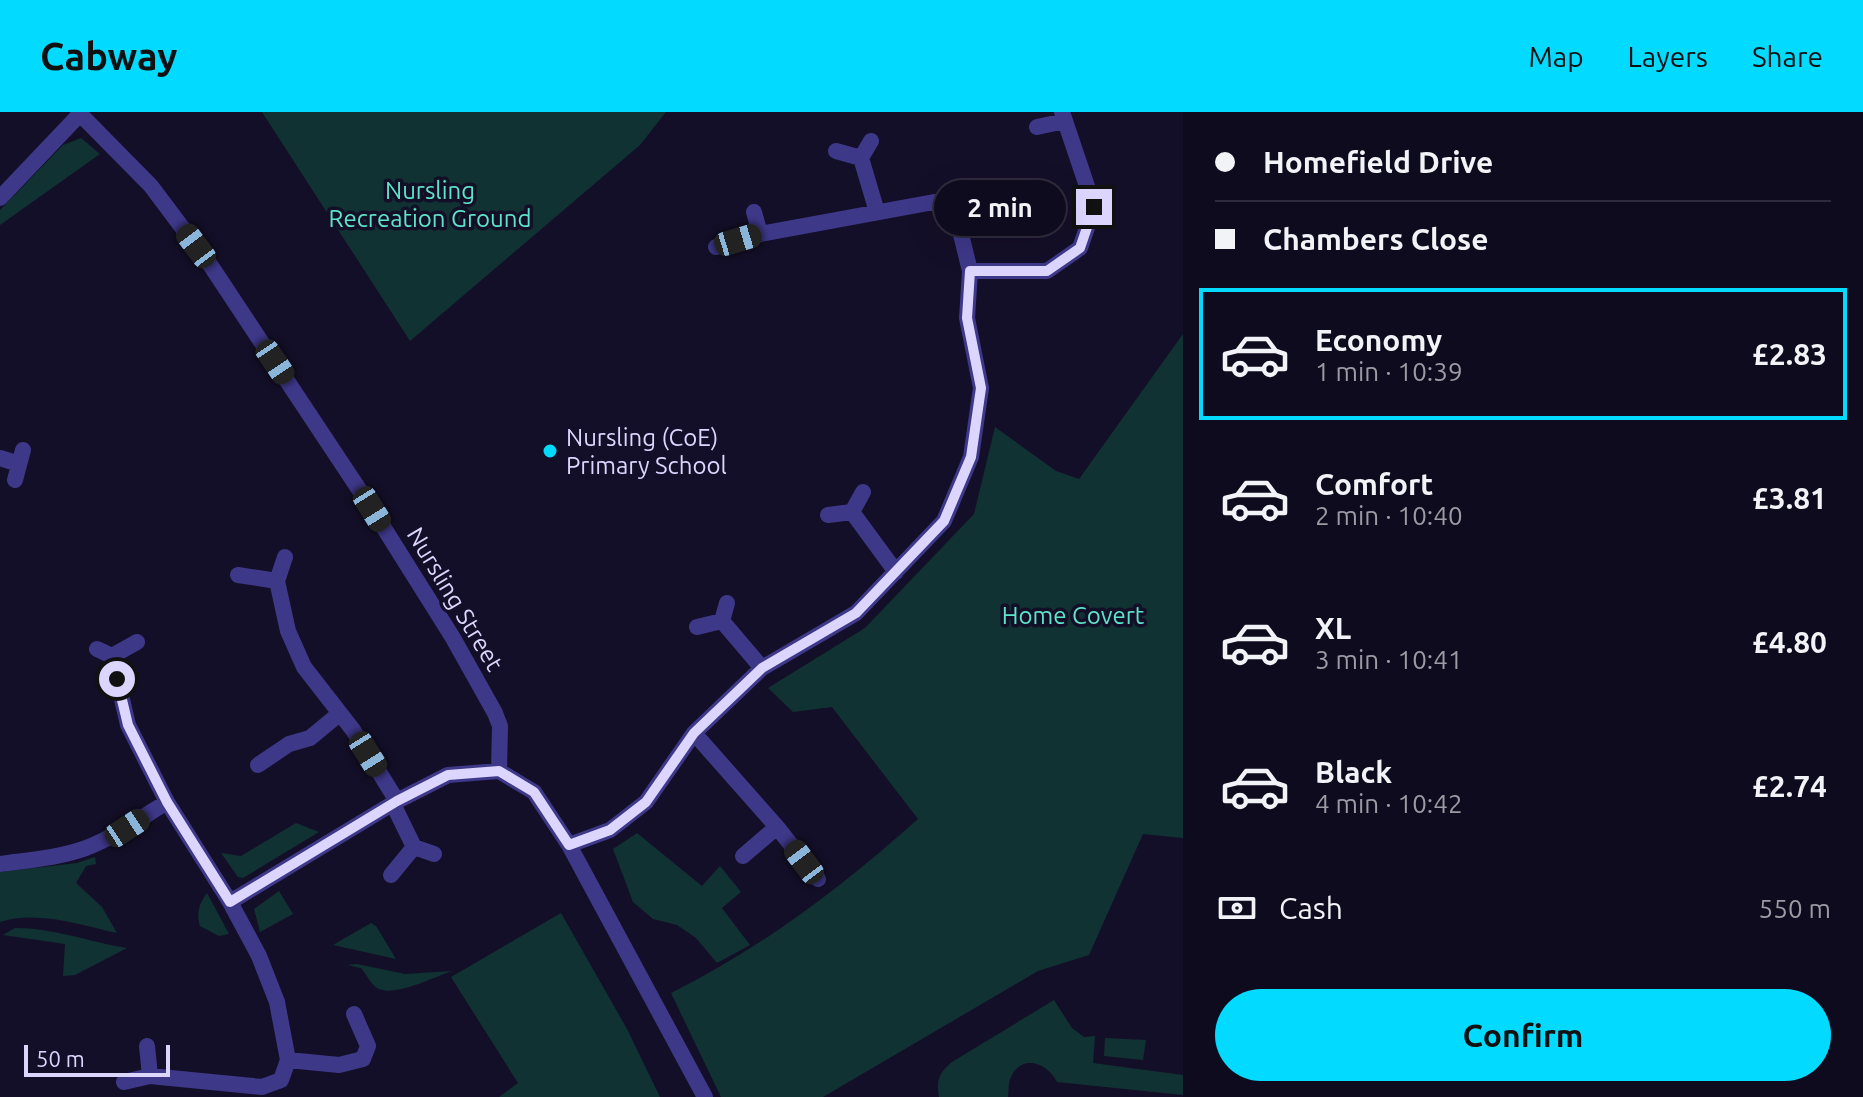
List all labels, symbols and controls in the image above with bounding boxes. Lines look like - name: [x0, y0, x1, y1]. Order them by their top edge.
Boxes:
- text: Cabway: [40, 35, 177, 77]
- text: Map: [1528, 41, 1584, 72]
- text: Layers: [1628, 41, 1708, 72]
- text: Share: [1752, 41, 1823, 72]
- text: Homefield Drive: [1263, 145, 1493, 179]
- park label: Nursling Recreation Ground: [329, 177, 531, 232]
- callout: 2 min: [934, 179, 1066, 235]
- route end: [1076, 189, 1112, 225]
- text: 2 min: [967, 193, 1033, 222]
- car: [172, 220, 220, 272]
- car: [712, 222, 764, 258]
- text: Chambers Close: [1263, 222, 1488, 256]
- icon: car: [1219, 318, 1291, 390]
- text: Economy: [1315, 323, 1442, 357]
- car: [252, 335, 298, 389]
- text: £2.83: [1752, 337, 1827, 371]
- text: 1 min · 10:39: [1315, 357, 1463, 386]
- place label: Nursling (CoE) Primary School: [566, 424, 727, 479]
- marker: Nursling (CoE) Primary School: [541, 442, 559, 460]
- icon: car: [1219, 462, 1291, 534]
- text: Comfort: [1315, 467, 1433, 501]
- text: £3.81: [1752, 481, 1827, 515]
- car: [349, 482, 395, 536]
- text: 2 min · 10:40: [1315, 501, 1463, 530]
- street label: Nursling Street: [402, 522, 509, 676]
- park label: Home Covert: [1002, 602, 1145, 629]
- icon: car: [1219, 606, 1291, 678]
- text: XL: [1315, 611, 1351, 645]
- text: £4.80: [1752, 625, 1827, 659]
- text: 3 min · 10:41: [1315, 645, 1463, 674]
- route start: [99, 661, 135, 697]
- car: [345, 727, 391, 781]
- icon: car: [1219, 750, 1291, 822]
- text: Black: [1315, 755, 1392, 789]
- text: £2.74: [1752, 769, 1827, 803]
- text: 4 min · 10:42: [1315, 789, 1463, 818]
- car: [100, 805, 154, 851]
- car: [780, 836, 828, 888]
- icon: cash: [1215, 886, 1259, 930]
- text: Cash: [1279, 891, 1343, 925]
- text: 550 m: [1759, 894, 1831, 923]
- button: Confirm: [1215, 989, 1831, 1081]
- scale bar: [24, 1041, 170, 1077]
- text: 50 m: [36, 1046, 85, 1071]

